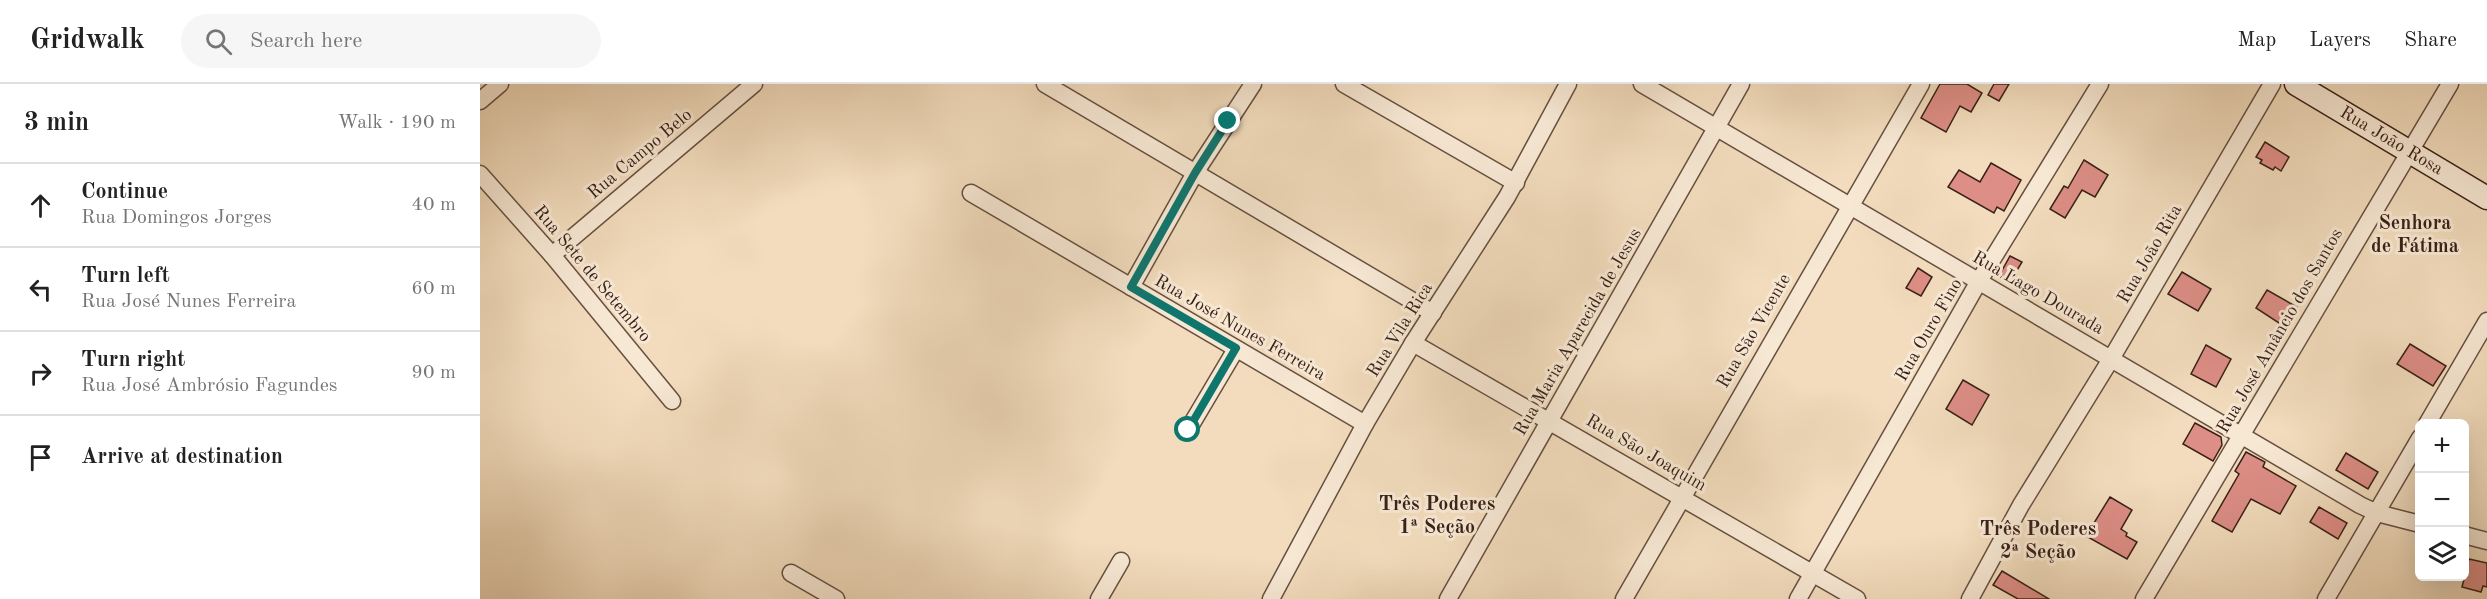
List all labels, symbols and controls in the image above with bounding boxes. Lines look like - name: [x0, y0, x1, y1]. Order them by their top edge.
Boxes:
- search box: [181, 14, 601, 68]
- icon: search: [202, 25, 235, 58]
- text: Gridwalk: [30, 27, 145, 55]
- text: Search here: [250, 30, 362, 52]
- text: Map: [2237, 30, 2276, 51]
- text: Layers: [2309, 30, 2371, 51]
- text: Share: [2404, 30, 2457, 51]
- street label: Rua João Rosa: [2337, 103, 2446, 179]
- street label: Rua Campo Belo: [585, 105, 695, 203]
- route end: [1214, 107, 1240, 133]
- text: 3 min: [24, 110, 89, 136]
- text: Walk · 190 m: [337, 113, 456, 133]
- text: Continue: [81, 181, 168, 203]
- icon: ahead: [24, 189, 57, 222]
- text: 40 m: [411, 195, 456, 215]
- street label: Rua João Rita: [2114, 201, 2186, 307]
- street label: Rua Sete de Setembro: [530, 202, 654, 346]
- text: Rua Domingos Jorges: [81, 208, 272, 228]
- district label: Senhora de Fátima: [2371, 214, 2459, 257]
- street label: Rua Maria Aparecida de Jesus: [1511, 225, 1645, 439]
- street label: Rua José Amâncio dos Santos: [2214, 225, 2346, 437]
- street label: Rua Lago Dourada: [1969, 248, 2107, 338]
- text: Turn left: [81, 265, 170, 287]
- street label: Rua São Vicente: [1714, 271, 1794, 391]
- street label: Rua José Nunes Ferreira: [1152, 272, 1329, 384]
- icon: left: [24, 273, 57, 306]
- street label: Rua Ouro Fino: [1892, 275, 1966, 385]
- text: 60 m: [411, 279, 456, 299]
- street label: Rua Vila Rica: [1364, 279, 1436, 380]
- text: Rua José Nunes Ferreira: [81, 292, 296, 312]
- text: Turn right: [81, 349, 185, 371]
- icon: right: [24, 357, 57, 390]
- text: 90 m: [411, 363, 456, 383]
- text: Rua José Ambrósio Fagundes: [81, 376, 338, 396]
- street label: Rua São Joaquim: [1583, 411, 1709, 495]
- route start: [1174, 416, 1200, 442]
- map controls: [2415, 419, 2469, 581]
- button: +: [2415, 419, 2469, 473]
- icon: arrive: [24, 441, 57, 474]
- text: Arrive at destination: [81, 446, 283, 468]
- button: −: [2415, 473, 2469, 527]
- district label: Três Poderes 1ª Seção: [1379, 495, 1495, 538]
- district label: Três Poderes 2ª Seção: [1980, 520, 2096, 563]
- button: layers: [2415, 527, 2469, 581]

